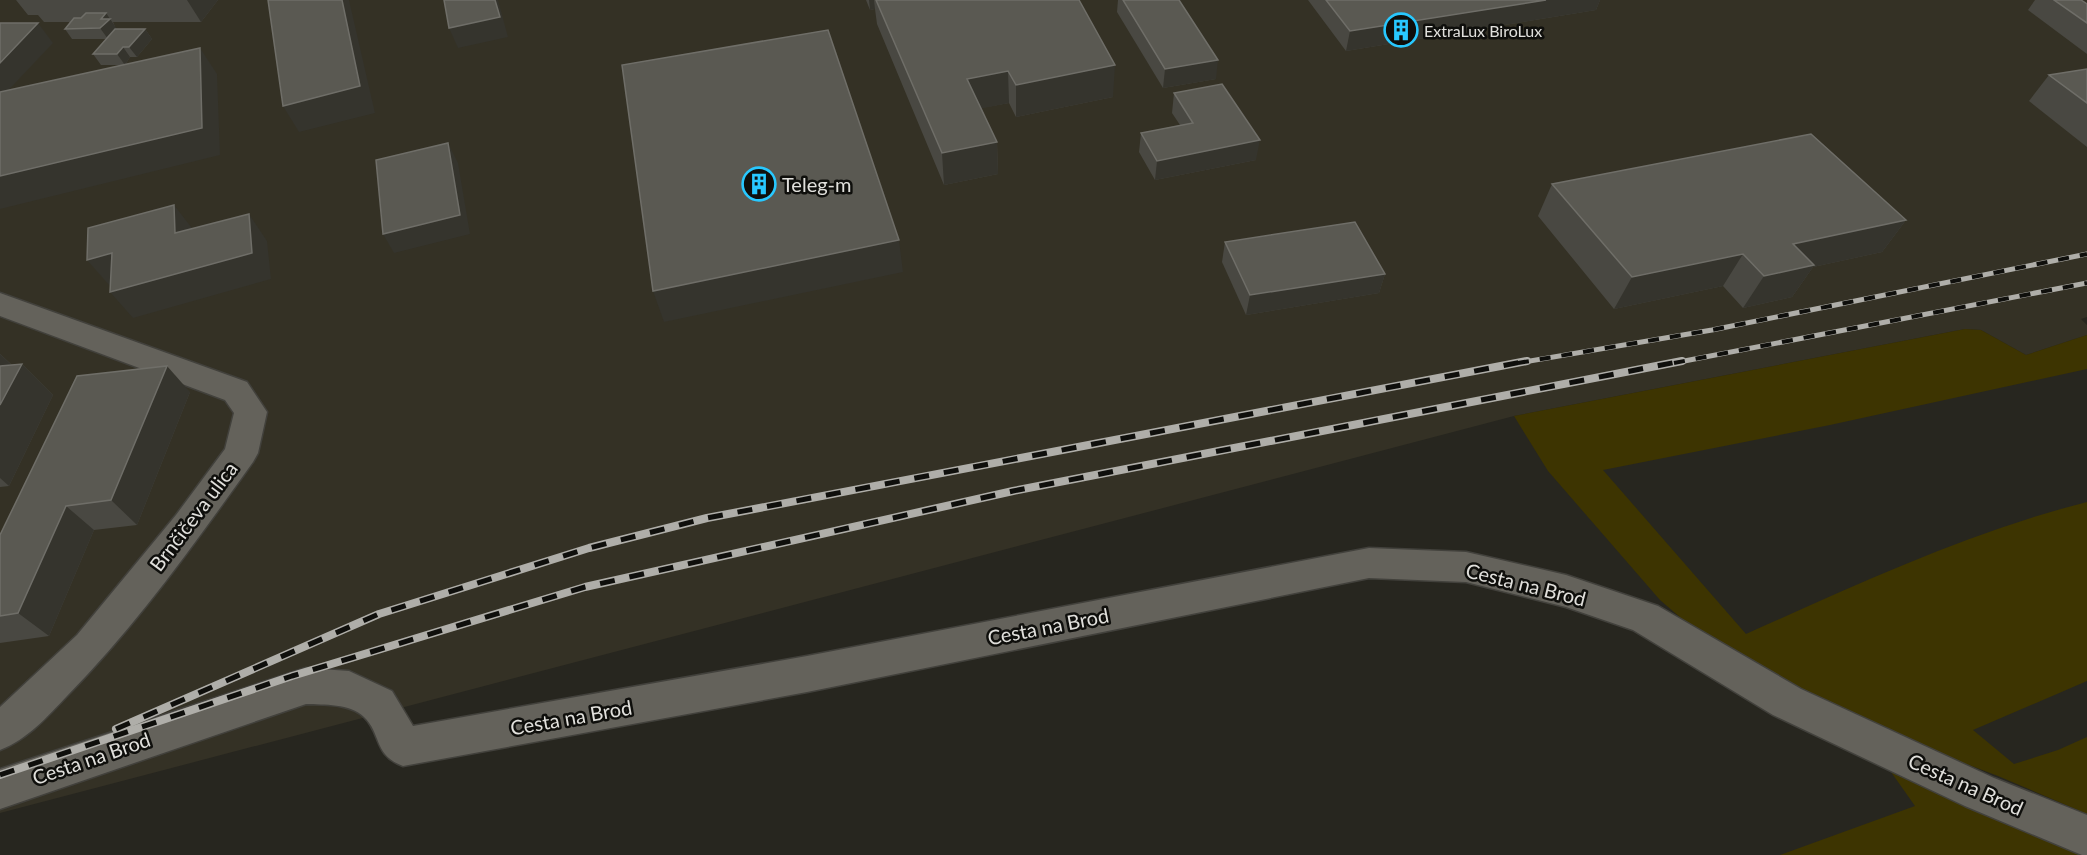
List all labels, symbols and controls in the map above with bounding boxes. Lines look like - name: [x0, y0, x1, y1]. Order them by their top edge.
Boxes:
- building icon: ExtraLux BiroLux: [1383, 12, 1419, 48]
- place label: ExtraLux BiroLux: [1424, 21, 1542, 40]
- building icon: Teleg-m: [741, 166, 777, 202]
- place label: Teleg-m: [782, 172, 852, 196]
- street label: Brnčičeva ulica: [144, 457, 242, 575]
- street label: Cesta na Brod: [1463, 557, 1589, 611]
- street label: Cesta na Brod: [985, 602, 1111, 650]
- street label: Cesta na Brod: [508, 695, 634, 739]
- street label: Cesta na Brod: [29, 727, 153, 789]
- street label: Cesta na Brod: [1905, 748, 2027, 820]

